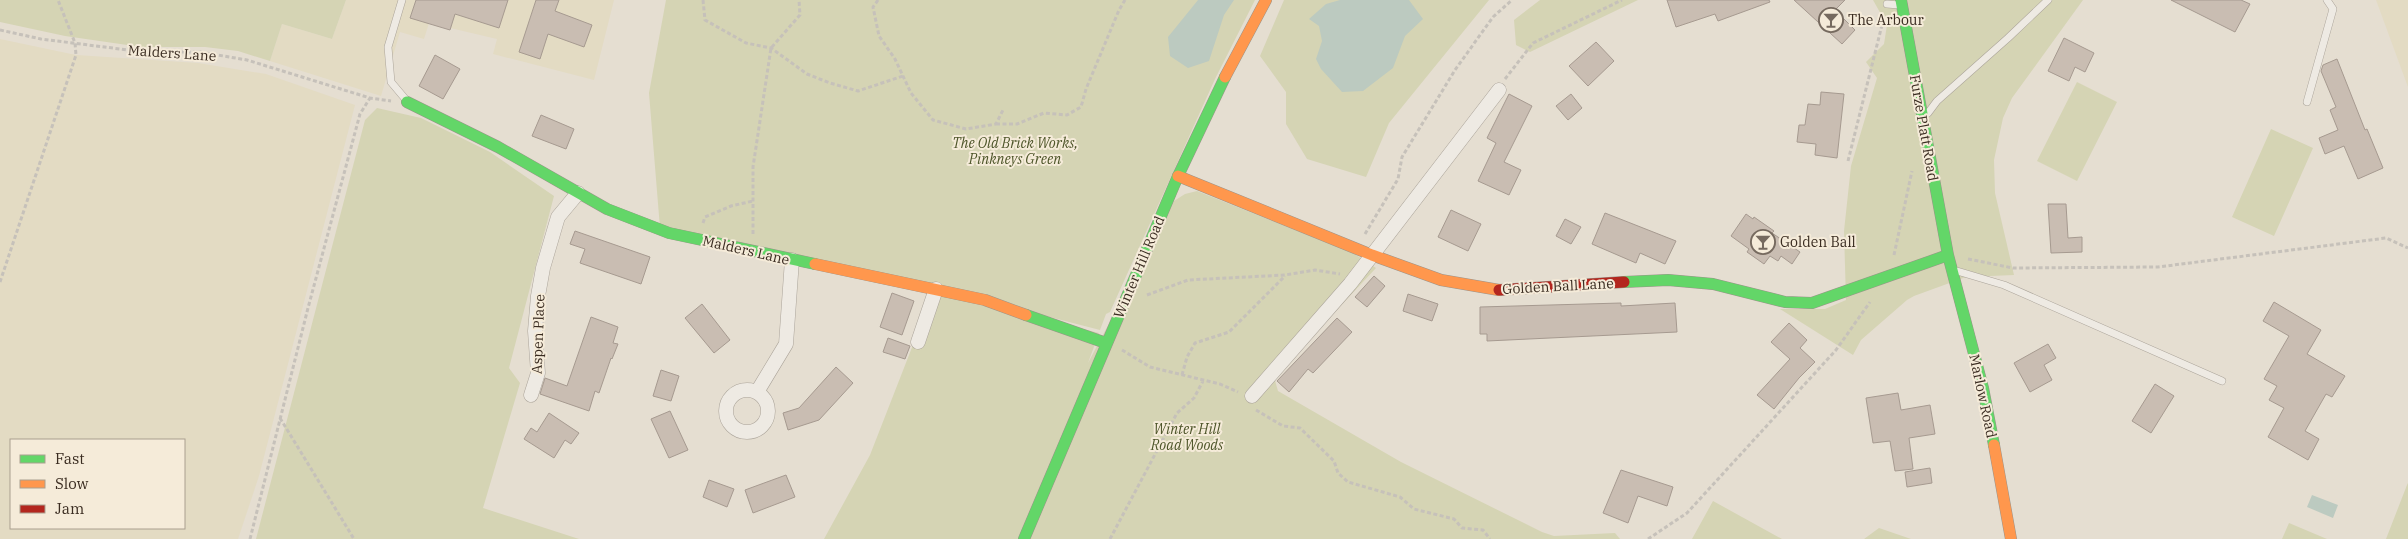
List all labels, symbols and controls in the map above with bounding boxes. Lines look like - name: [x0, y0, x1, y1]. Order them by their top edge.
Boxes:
- bar icon: The Arbour: [1818, 7, 1844, 33]
- place label: The Arbour: [1848, 11, 1924, 29]
- street label: Malders Lane: [127, 41, 217, 65]
- street label: Furze Platt Road: [1906, 73, 1942, 183]
- park label: The Old Brick Works, Pinkneys Green: [952, 134, 1078, 168]
- street label: Winter Hill Road: [1109, 213, 1169, 321]
- bar icon: Golden Ball: [1750, 229, 1776, 255]
- street label: Malders Lane: [701, 231, 791, 269]
- place label: Golden Ball: [1780, 233, 1856, 251]
- street label: Golden Ball Lane: [1502, 274, 1614, 298]
- street label: Aspen Place: [528, 294, 548, 374]
- street label: Marlow Road: [1965, 352, 2001, 440]
- park label: Winter Hill Road Woods: [1150, 420, 1224, 454]
- legend: [10, 439, 185, 529]
- text: Fast: [55, 449, 85, 468]
- text: Slow: [55, 474, 89, 493]
- text: Jam: [55, 499, 84, 518]

